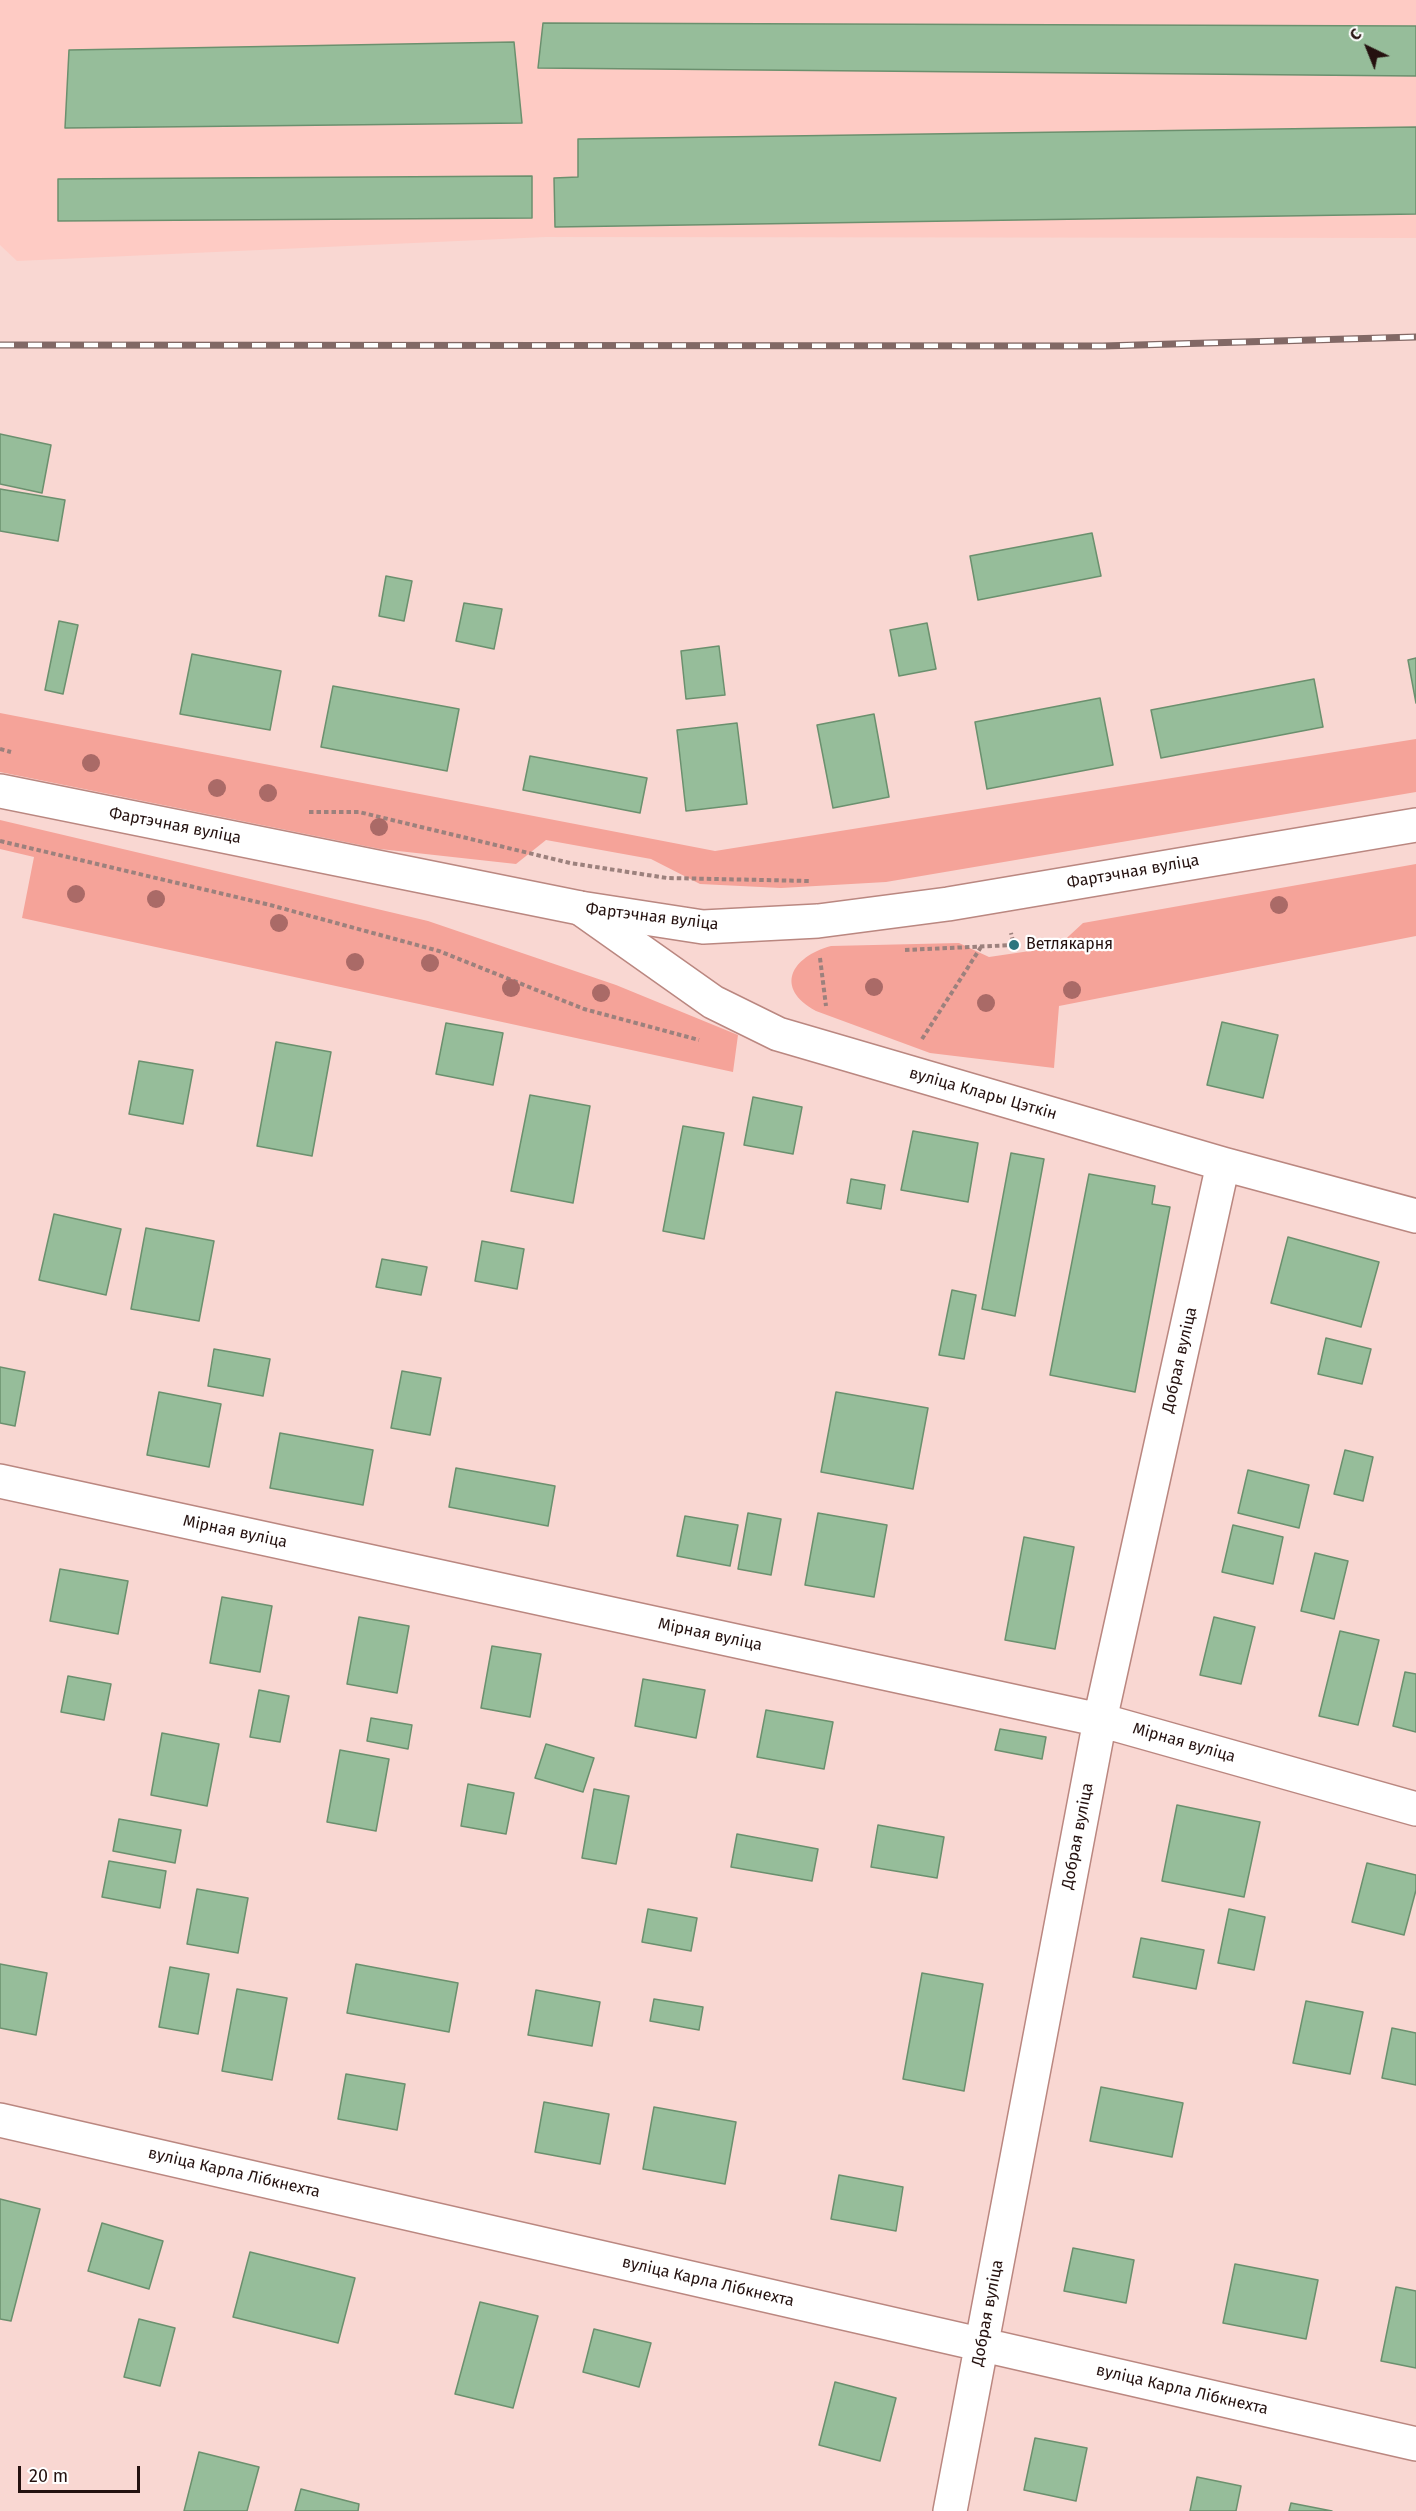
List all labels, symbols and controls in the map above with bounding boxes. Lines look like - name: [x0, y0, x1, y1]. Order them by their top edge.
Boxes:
- north arrow: [1338, 18, 1398, 78]
- text: С: [1346, 24, 1365, 45]
- street label: Фартэчная вуліца: [107, 804, 243, 848]
- street label: Фартэчная вуліца: [1065, 851, 1201, 893]
- street label: Фартэчная вуліца: [584, 899, 720, 935]
- place label: Ветлякарня: [1026, 935, 1113, 955]
- marker: Ветлякарня: [1007, 938, 1021, 952]
- street label: вуліца Клары Цэткін: [907, 1064, 1059, 1124]
- street label: Добрая вуліца: [1159, 1305, 1201, 1415]
- street label: Мірная вуліца: [181, 1512, 289, 1552]
- street label: Мірная вуліца: [656, 1615, 764, 1655]
- street label: Мірная вуліца: [1130, 1719, 1238, 1767]
- street label: Добрая вуліца: [1058, 1781, 1098, 1891]
- street label: вуліца Карла Лібкнехта: [146, 2144, 322, 2202]
- street label: вуліца Карла Лібкнехта: [620, 2253, 796, 2311]
- street label: Добрая вуліца: [968, 2258, 1008, 2368]
- street label: вуліца Карла Лібкнехта: [1094, 2361, 1270, 2419]
- scale bar: [21, 2454, 142, 2492]
- text: 20 m: [29, 2465, 68, 2487]

